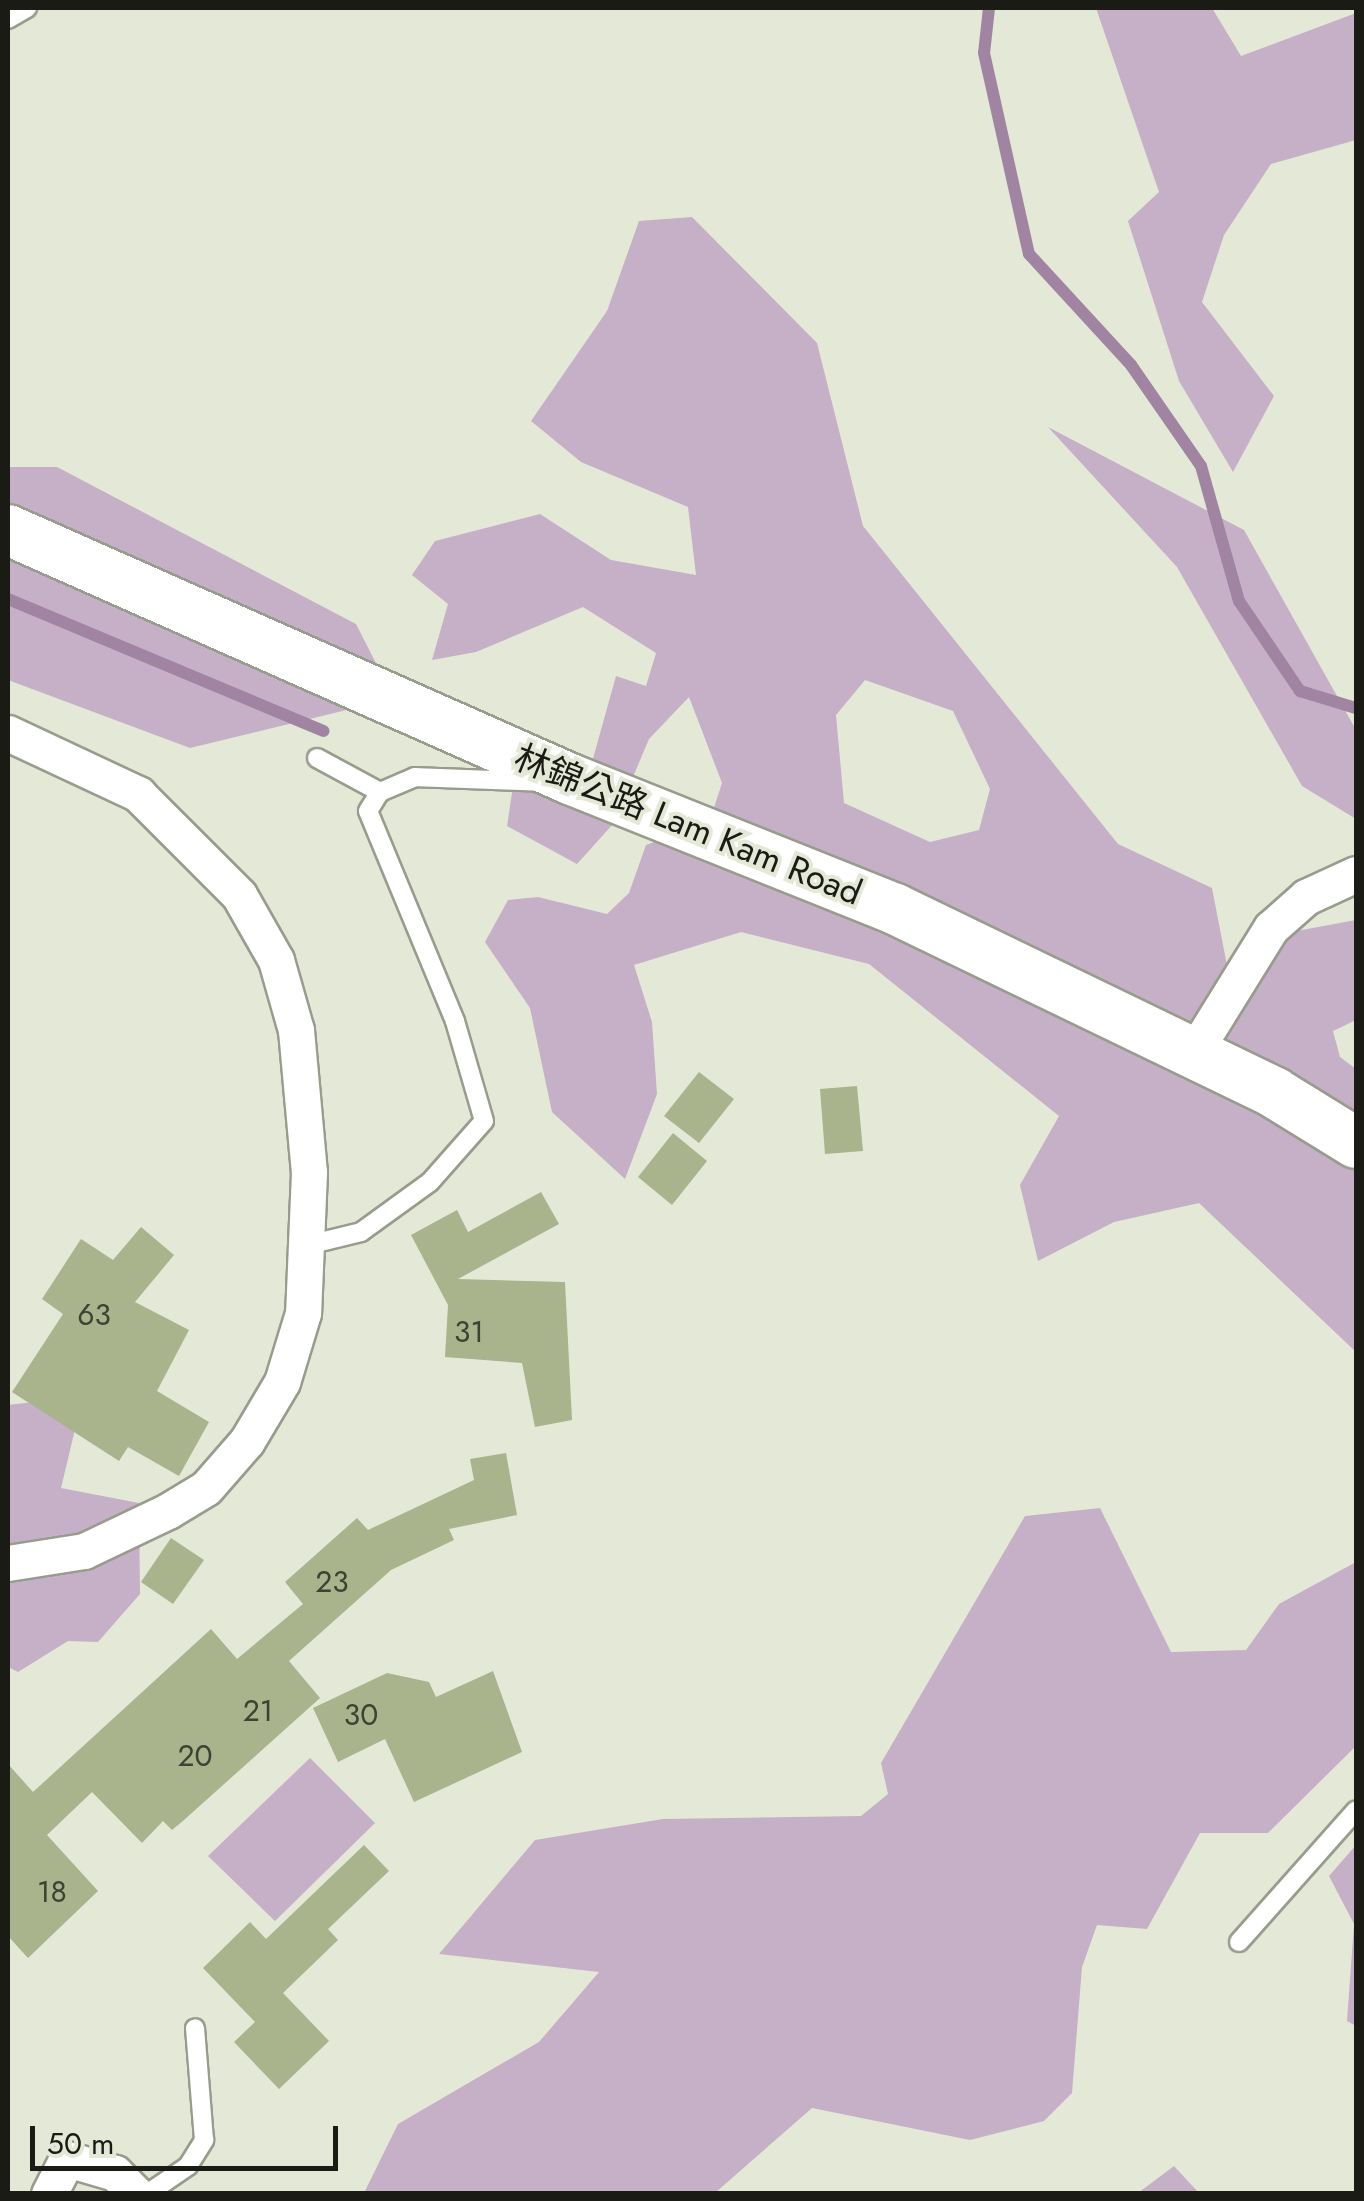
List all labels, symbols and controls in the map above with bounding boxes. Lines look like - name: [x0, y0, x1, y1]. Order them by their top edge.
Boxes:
- street label: 林錦公路 Lam Kam Road: [508, 736, 868, 914]
- house number: 63: [77, 1297, 111, 1333]
- house number: 31: [454, 1314, 484, 1350]
- house number: 23: [315, 1564, 349, 1600]
- house number: 21: [243, 1693, 273, 1729]
- house number: 30: [344, 1697, 378, 1733]
- house number: 20: [177, 1738, 213, 1774]
- house number: 18: [37, 1874, 67, 1910]
- scale bar: [35, 2106, 342, 2168]
- text: 50 m: [47, 2122, 114, 2165]

